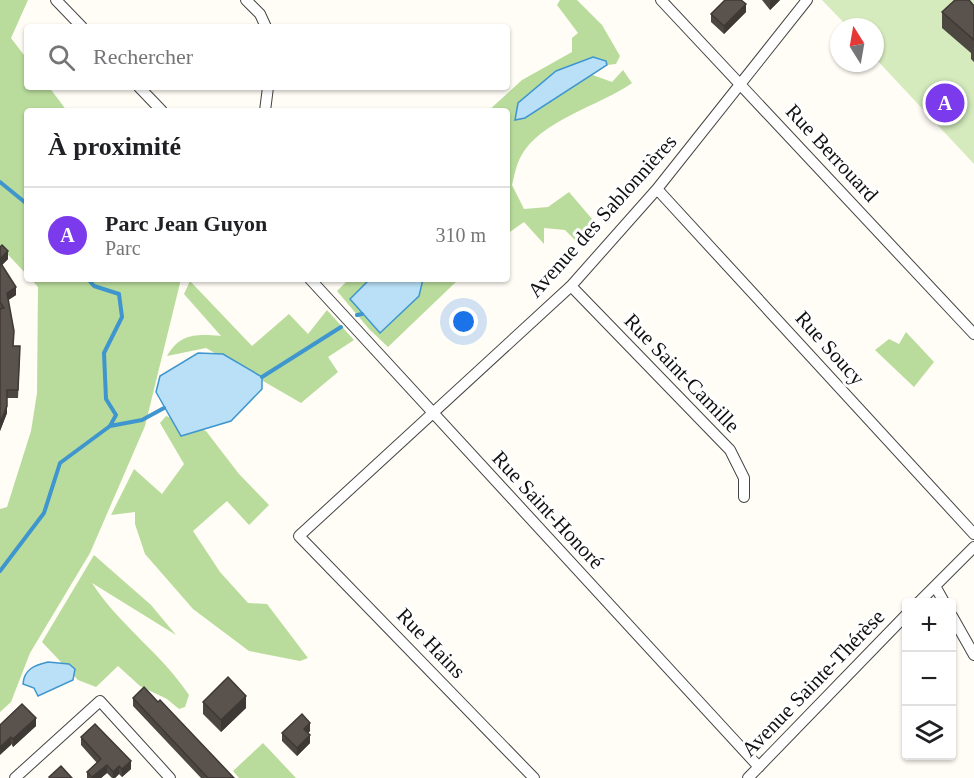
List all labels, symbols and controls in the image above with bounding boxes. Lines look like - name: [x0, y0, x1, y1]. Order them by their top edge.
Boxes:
- north arrow: [830, 18, 884, 72]
- search box: [24, 24, 510, 90]
- icon: search: [45, 41, 78, 74]
- text: Rechercher: [93, 44, 193, 69]
- pin: A: [926, 80, 964, 126]
- street label: Rue Berrouard: [781, 99, 883, 207]
- street label: Avenue des Sablonnières: [523, 130, 681, 302]
- text: À proximité: [48, 132, 181, 161]
- text: Parc Jean Guyon: [105, 211, 267, 236]
- text: A: [60, 224, 75, 246]
- text: 310 m: [435, 224, 486, 246]
- text: Parc: [105, 237, 141, 259]
- street label: Rue Soucy: [790, 306, 870, 390]
- your location: [449, 307, 478, 336]
- street label: Rue Saint-Camille: [619, 309, 745, 437]
- street label: Rue Saint-Honoré: [487, 446, 609, 574]
- map controls: [902, 598, 956, 760]
- button: +: [902, 598, 956, 652]
- street label: Rue Hains: [392, 603, 470, 683]
- street label: Avenue Sainte-Thérèse: [737, 605, 889, 761]
- button: −: [902, 652, 956, 706]
- button: layers: [902, 706, 956, 760]

